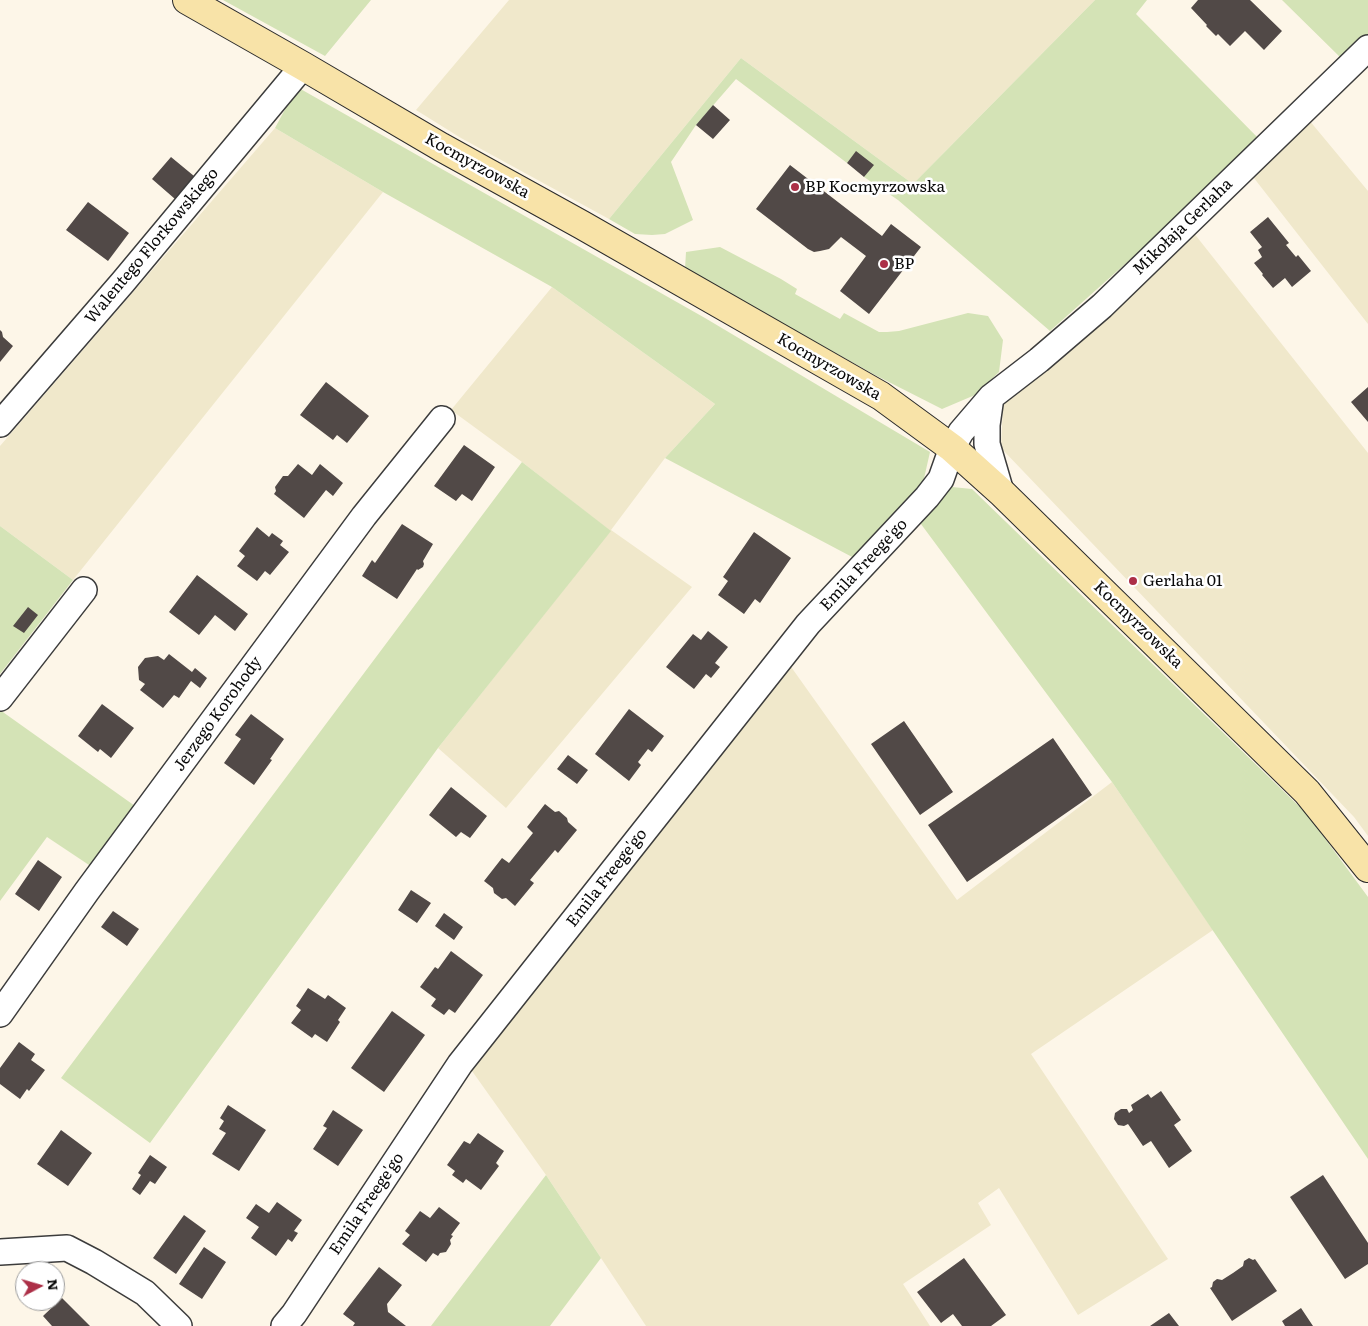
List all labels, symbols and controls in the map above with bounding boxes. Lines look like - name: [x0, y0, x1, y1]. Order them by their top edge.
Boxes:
- street label: Kocmyrzowska: [421, 129, 533, 203]
- street label: Walentego Florkowskiego: [81, 164, 223, 328]
- street label: Mikołaja Gerlaha: [1129, 175, 1237, 279]
- place label: BP Kocmyrzowska: [805, 177, 945, 197]
- marker: BP Kocmyrzowska: [789, 181, 801, 193]
- place label: BP: [894, 254, 914, 274]
- marker: BP: [878, 258, 890, 270]
- street label: Kocmyrzowska: [774, 329, 884, 405]
- street label: Emila Freege'go: [816, 515, 912, 615]
- place label: Gerlaha 01: [1143, 571, 1223, 591]
- marker: Gerlaha 01: [1127, 575, 1139, 587]
- street label: Kocmyrzowska: [1089, 578, 1187, 672]
- street label: Jerzego Korohody: [170, 653, 266, 775]
- street label: Emila Freege'go: [563, 825, 651, 931]
- street label: Emila Freege'go: [326, 1149, 408, 1259]
- north arrow: [15, 1261, 65, 1311]
- text: N: [43, 1278, 64, 1291]

